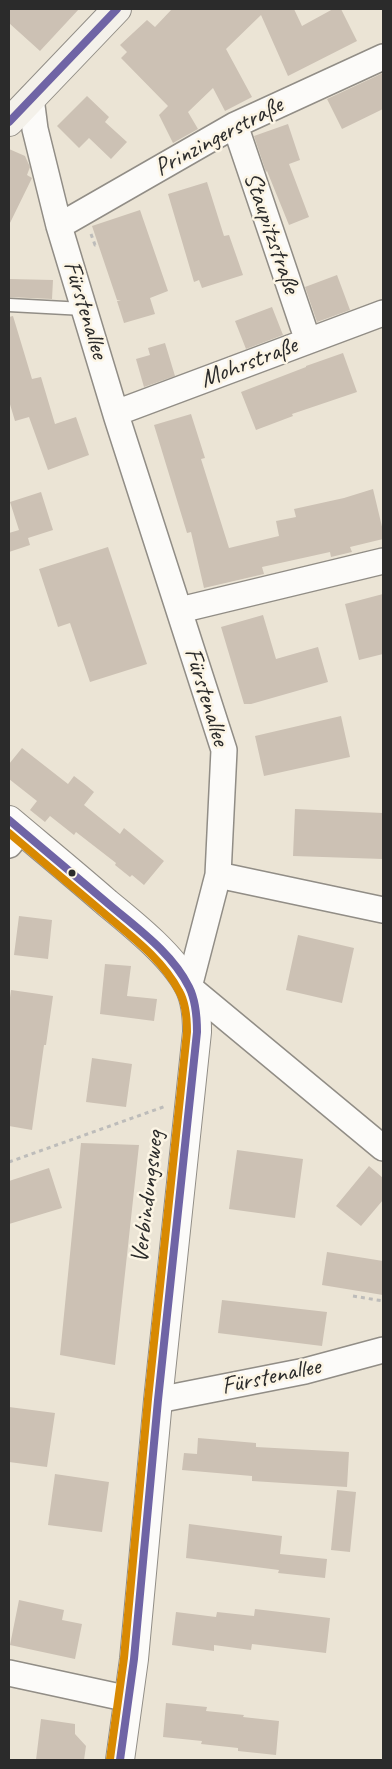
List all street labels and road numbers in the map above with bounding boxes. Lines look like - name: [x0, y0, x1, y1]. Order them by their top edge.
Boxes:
- street label: Prinzingerstraße: [150, 91, 288, 183]
- street label: Staupitzstraße: [236, 169, 306, 297]
- street label: Fürstenallee: [56, 258, 114, 362]
- street label: Mohrstraße: [196, 331, 302, 395]
- street label: Fürstenallee: [177, 645, 235, 749]
- street label: Verbindungsweg: [125, 1129, 171, 1265]
- street label: Fürstenallee: [219, 1352, 323, 1402]

